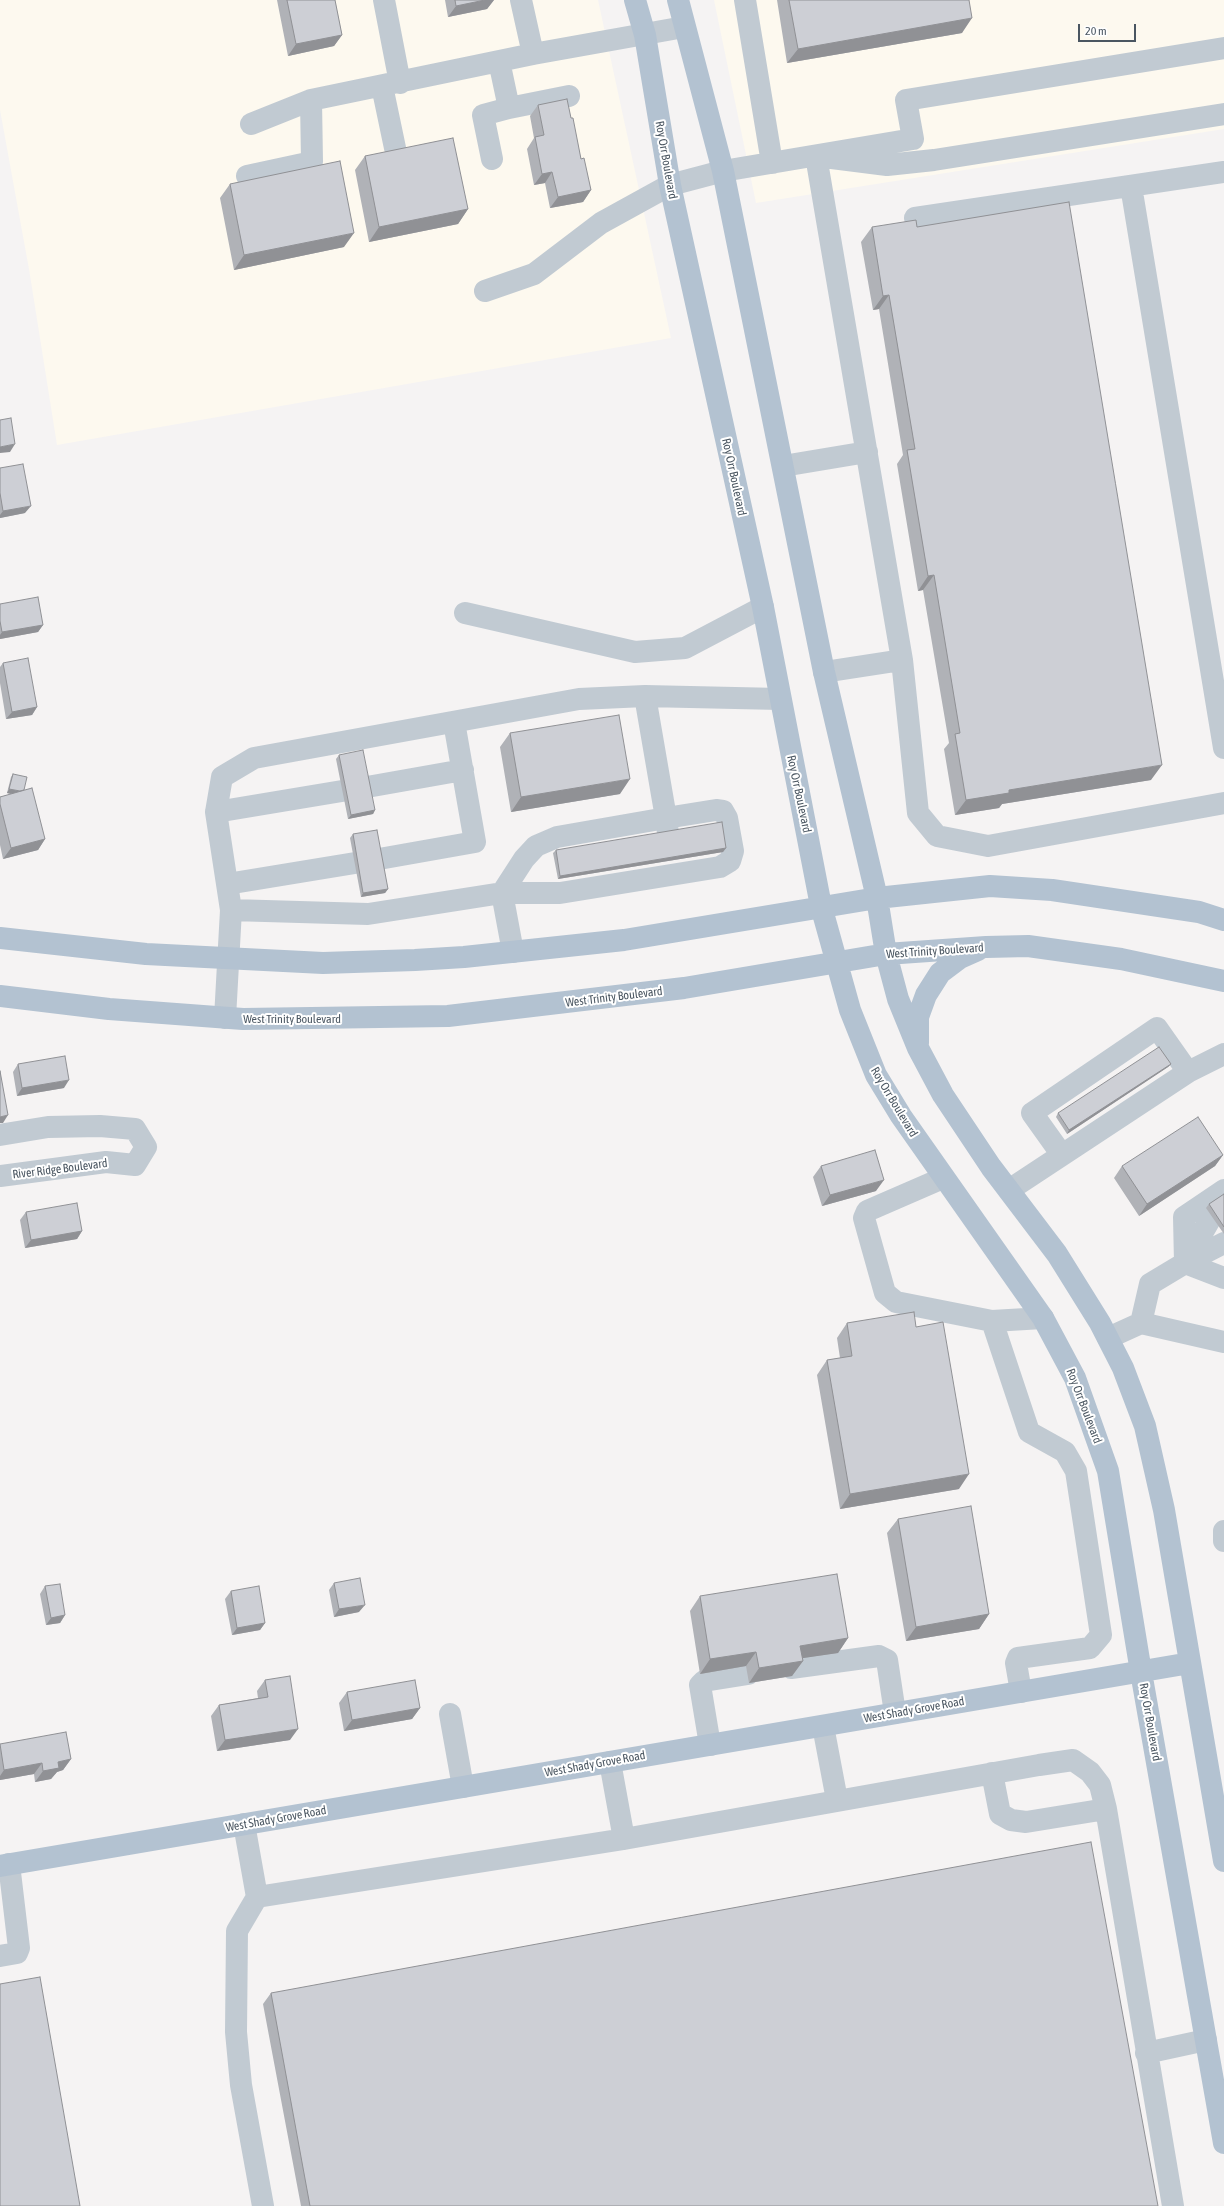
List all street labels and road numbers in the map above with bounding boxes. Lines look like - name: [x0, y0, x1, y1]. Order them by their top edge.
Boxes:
- street label: Roy Orr Boulevard: [652, 120, 680, 200]
- street label: Roy Orr Boulevard: [719, 437, 749, 517]
- street label: Roy Orr Boulevard: [784, 754, 814, 834]
- street label: West Trinity Boulevard: [886, 940, 984, 962]
- street label: West Trinity Boulevard: [565, 984, 663, 1010]
- street label: West Trinity Boulevard: [243, 1012, 341, 1026]
- street label: Roy Orr Boulevard: [867, 1064, 921, 1140]
- street label: River Ridge Boulevard: [12, 1156, 108, 1182]
- street label: Roy Orr Boulevard: [1063, 1367, 1105, 1445]
- street label: Roy Orr Boulevard: [1136, 1682, 1164, 1762]
- street label: West Shady Grove Road: [862, 1694, 966, 1726]
- street label: West Shady Grove Road: [543, 1748, 647, 1780]
- street label: West Shady Grove Road: [224, 1803, 328, 1835]

